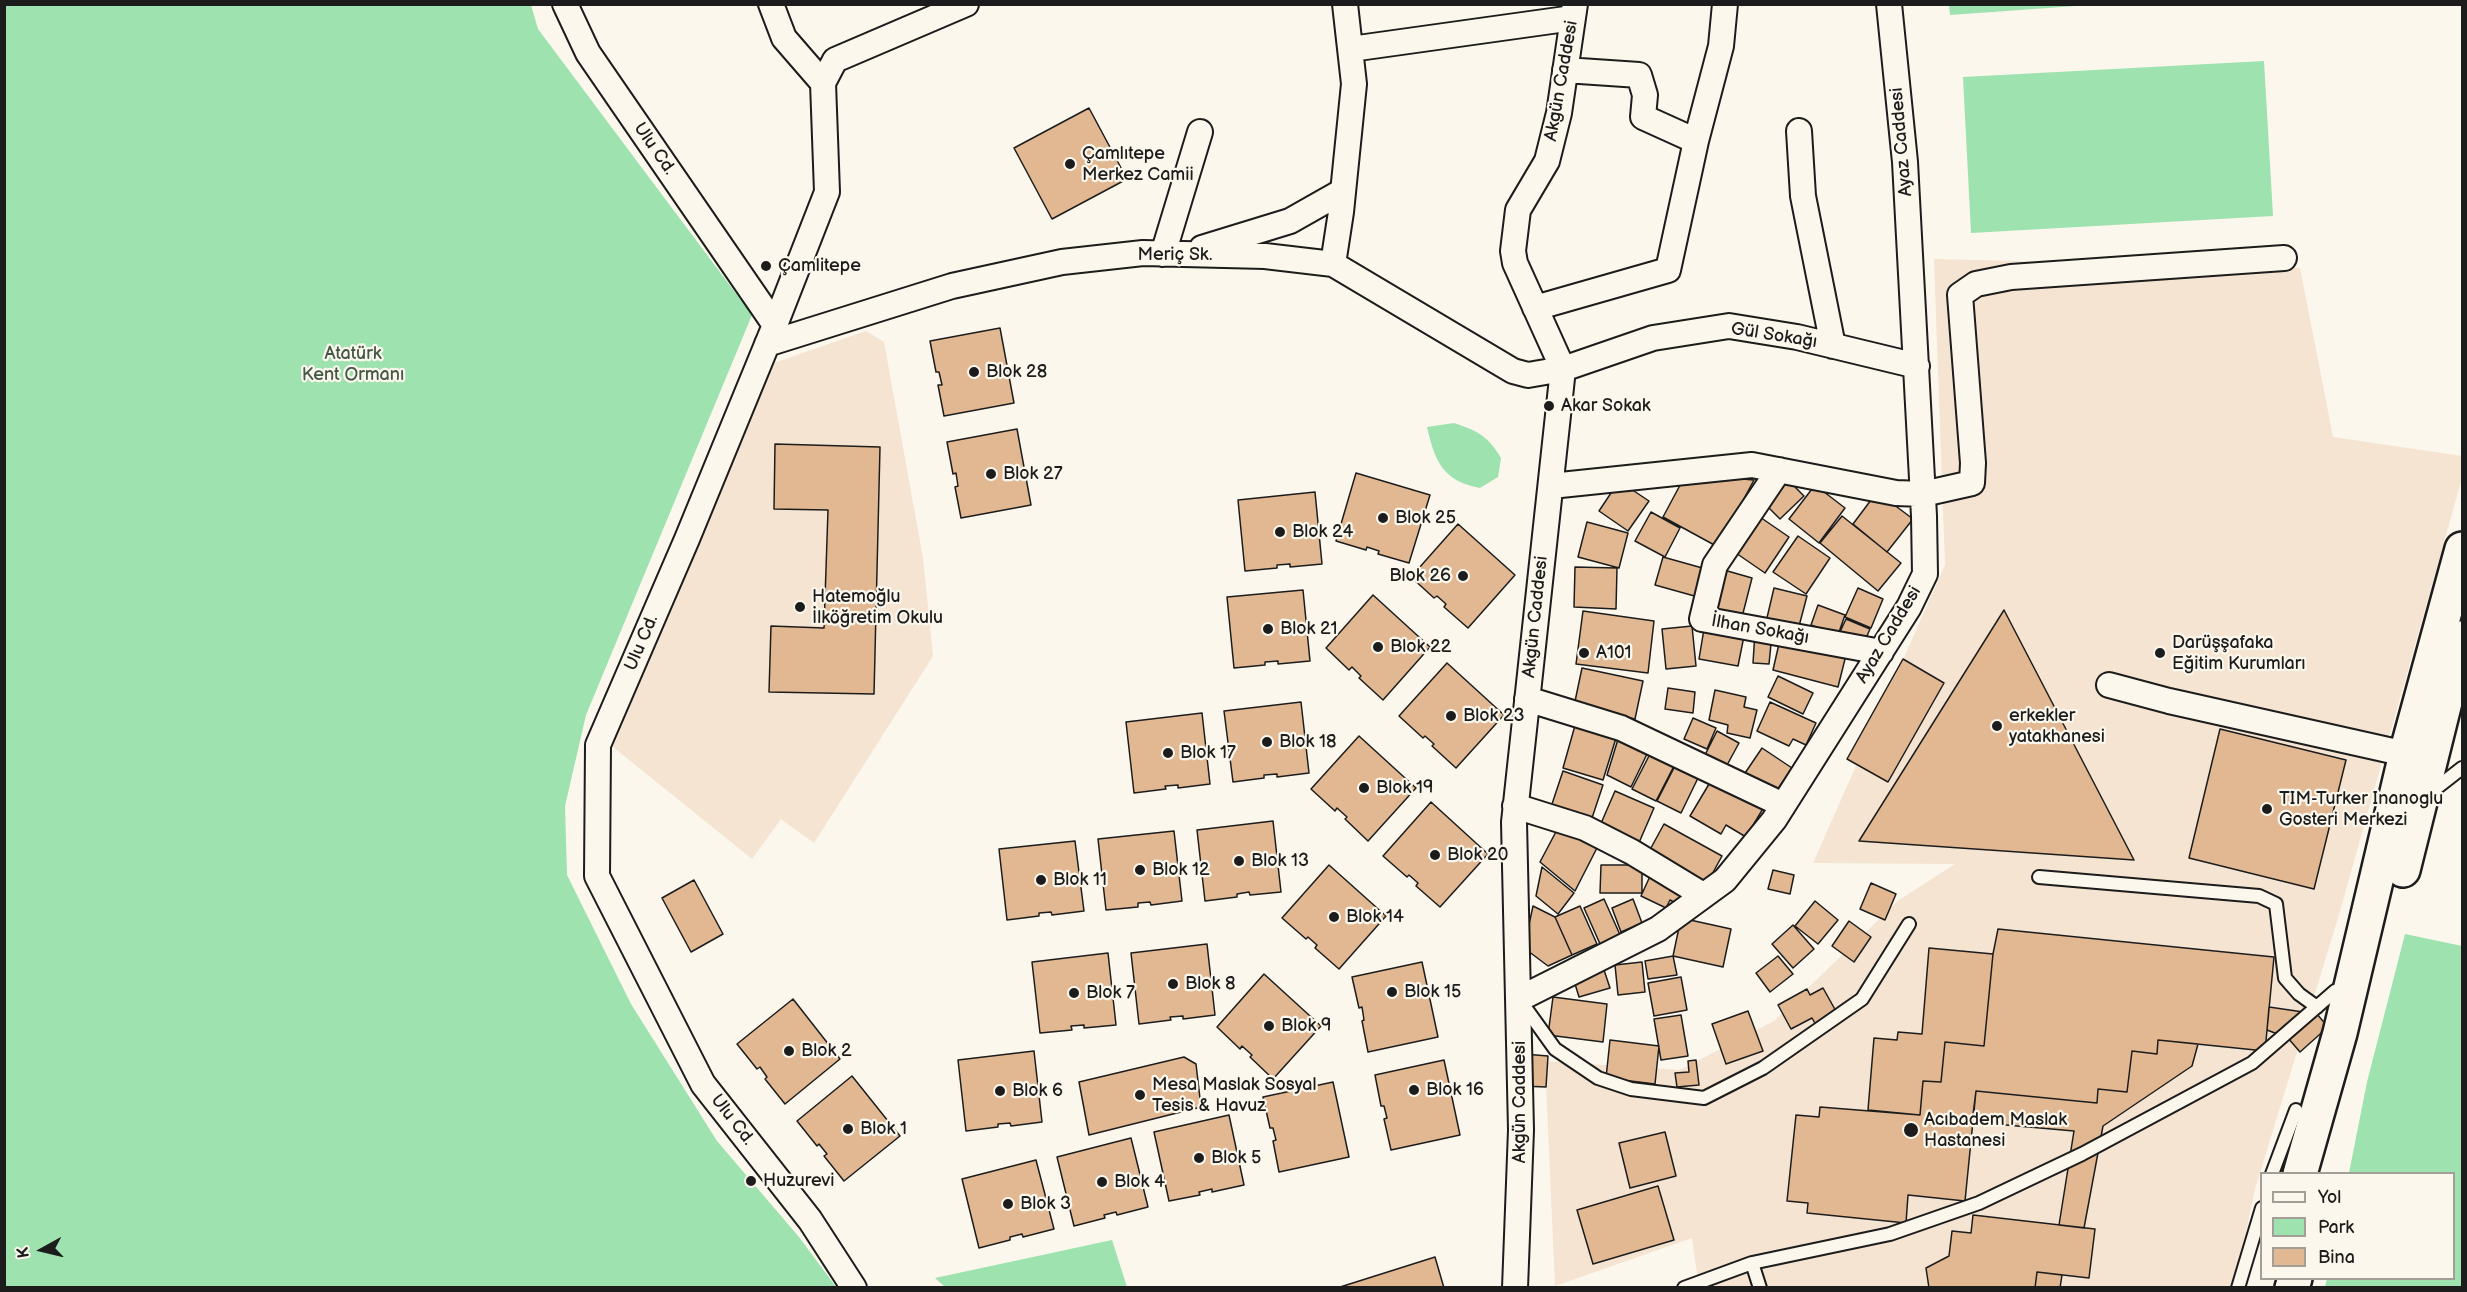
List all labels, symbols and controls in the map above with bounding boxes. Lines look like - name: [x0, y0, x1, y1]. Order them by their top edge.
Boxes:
- street label: Akgün Caddesi: [1541, 19, 1583, 143]
- street label: Ayaz Caddesi: [1886, 87, 1918, 197]
- street label: Ulu Cd.: [628, 119, 680, 179]
- place label: Çamlıtepe Merkez Camii: [1082, 143, 1194, 186]
- marker: Çamlıtepe Merkez Camii: [1063, 157, 1077, 171]
- street label: Meriç Sk.: [1138, 244, 1212, 266]
- place label: Çamlitepe: [778, 255, 861, 277]
- marker: Çamlitepe: [759, 259, 773, 273]
- street label: Gül Sokağı: [1729, 319, 1819, 353]
- park label: Atatürk Kent Ormanı: [302, 343, 404, 386]
- place label: Blok 28: [986, 361, 1047, 383]
- marker: Blok 28: [967, 365, 981, 379]
- place label: Akar Sokak: [1561, 395, 1651, 417]
- marker: Akar Sokak: [1542, 399, 1556, 413]
- place label: Blok 27: [1003, 463, 1063, 485]
- marker: Blok 27: [984, 467, 998, 481]
- place label: Blok 25: [1395, 507, 1456, 529]
- marker: Blok 25: [1376, 511, 1390, 525]
- place label: Blok 24: [1292, 521, 1353, 543]
- marker: Blok 24: [1273, 525, 1287, 539]
- street label: Akgün Caddesi: [1519, 555, 1553, 679]
- place label: Blok 26: [1389, 565, 1451, 587]
- marker: Blok 26: [1456, 569, 1470, 583]
- street label: Ayaz Caddesi: [1852, 583, 1926, 687]
- place label: Hatemoğlu İlköğretim Okulu: [812, 586, 943, 628]
- marker: Hatemoğlu İlköğretim Okulu: [793, 600, 807, 614]
- street label: İlhan Sokağı: [1709, 611, 1811, 649]
- street label: Ulu Cd.: [621, 612, 663, 674]
- place label: Blok 21: [1280, 618, 1337, 640]
- marker: Blok 21: [1261, 622, 1275, 636]
- place label: Darüşşafaka Eğitim Kurumları: [2172, 632, 2305, 674]
- place label: Blok 22: [1390, 636, 1451, 658]
- marker: Blok 22: [1371, 640, 1385, 654]
- place label: A101: [1596, 642, 1632, 664]
- marker: A101: [1577, 646, 1591, 660]
- marker: Darüşşafaka Eğitim Kurumları: [2153, 646, 2167, 660]
- place label: Blok 23: [1463, 705, 1524, 727]
- place label: erkekler yatakhanesi: [2009, 705, 2105, 748]
- marker: Blok 23: [1444, 709, 1458, 723]
- marker: erkekler yatakhanesi: [1990, 719, 2004, 733]
- place label: Blok 18: [1279, 731, 1337, 753]
- marker: Blok 18: [1260, 735, 1274, 749]
- place label: Blok 17: [1180, 742, 1236, 764]
- marker: Blok 17: [1161, 746, 1175, 760]
- place label: Blok 19: [1376, 777, 1433, 799]
- marker: Blok 19: [1357, 781, 1371, 795]
- place label: TIM-Turker Inanoglu Gosteri Merkezi: [2279, 788, 2443, 830]
- marker: TIM-Turker Inanoglu Gosteri Merkezi: [2260, 802, 2274, 816]
- place label: Blok 20: [1447, 844, 1508, 866]
- marker: Blok 20: [1428, 848, 1442, 862]
- place label: Blok 13: [1251, 850, 1309, 872]
- marker: Blok 13: [1232, 854, 1246, 868]
- place label: Blok 12: [1152, 859, 1210, 881]
- marker: Blok 12: [1133, 863, 1147, 877]
- place label: Blok 11: [1053, 869, 1107, 891]
- marker: Blok 11: [1034, 873, 1048, 887]
- place label: Blok 14: [1346, 906, 1404, 928]
- marker: Blok 14: [1327, 910, 1341, 924]
- place label: Blok 8: [1185, 973, 1236, 995]
- marker: Blok 8: [1166, 977, 1180, 991]
- place label: Blok 15: [1404, 981, 1461, 1003]
- place label: Blok 7: [1086, 982, 1135, 1004]
- marker: Blok 15: [1385, 985, 1399, 999]
- marker: Blok 7: [1067, 986, 1081, 1000]
- place label: Blok 9: [1281, 1015, 1332, 1037]
- marker: Blok 9: [1262, 1019, 1276, 1033]
- place label: Blok 2: [801, 1040, 852, 1062]
- street label: Akgün Caddesi: [1509, 1041, 1531, 1163]
- marker: Blok 2: [782, 1044, 796, 1058]
- place label: Mesa Maslak Sosyal Tesis & Havuz: [1152, 1074, 1317, 1116]
- place label: Blok 16: [1426, 1079, 1484, 1101]
- place label: Blok 6: [1012, 1080, 1063, 1102]
- marker: Blok 16: [1407, 1083, 1421, 1097]
- marker: Blok 6: [993, 1084, 1007, 1098]
- marker: Mesa Maslak Sosyal Tesis & Havuz: [1133, 1088, 1147, 1102]
- street label: Ulu Cd.: [705, 1090, 759, 1150]
- place label: Acıbadem Maslak Hastanesi: [1924, 1109, 2067, 1152]
- place label: Blok 1: [860, 1118, 907, 1140]
- marker: Acıbadem Maslak Hastanesi: [1902, 1121, 1920, 1139]
- marker: Blok 1: [841, 1122, 855, 1136]
- place label: Blok 5: [1211, 1147, 1261, 1169]
- marker: Blok 5: [1192, 1151, 1206, 1165]
- place label: Huzurevi: [763, 1170, 834, 1192]
- place label: Blok 4: [1114, 1171, 1165, 1193]
- legend: [2260, 1172, 2455, 1280]
- marker: Huzurevi: [744, 1174, 758, 1188]
- marker: Blok 4: [1095, 1175, 1109, 1189]
- text: Yol: [2318, 1187, 2341, 1208]
- place label: Blok 3: [1020, 1193, 1071, 1215]
- marker: Blok 3: [1001, 1197, 1015, 1211]
- text: Park: [2318, 1217, 2354, 1238]
- north arrow: [12, 1220, 72, 1280]
- text: K: [14, 1246, 34, 1259]
- text: Bina: [2318, 1247, 2355, 1268]

